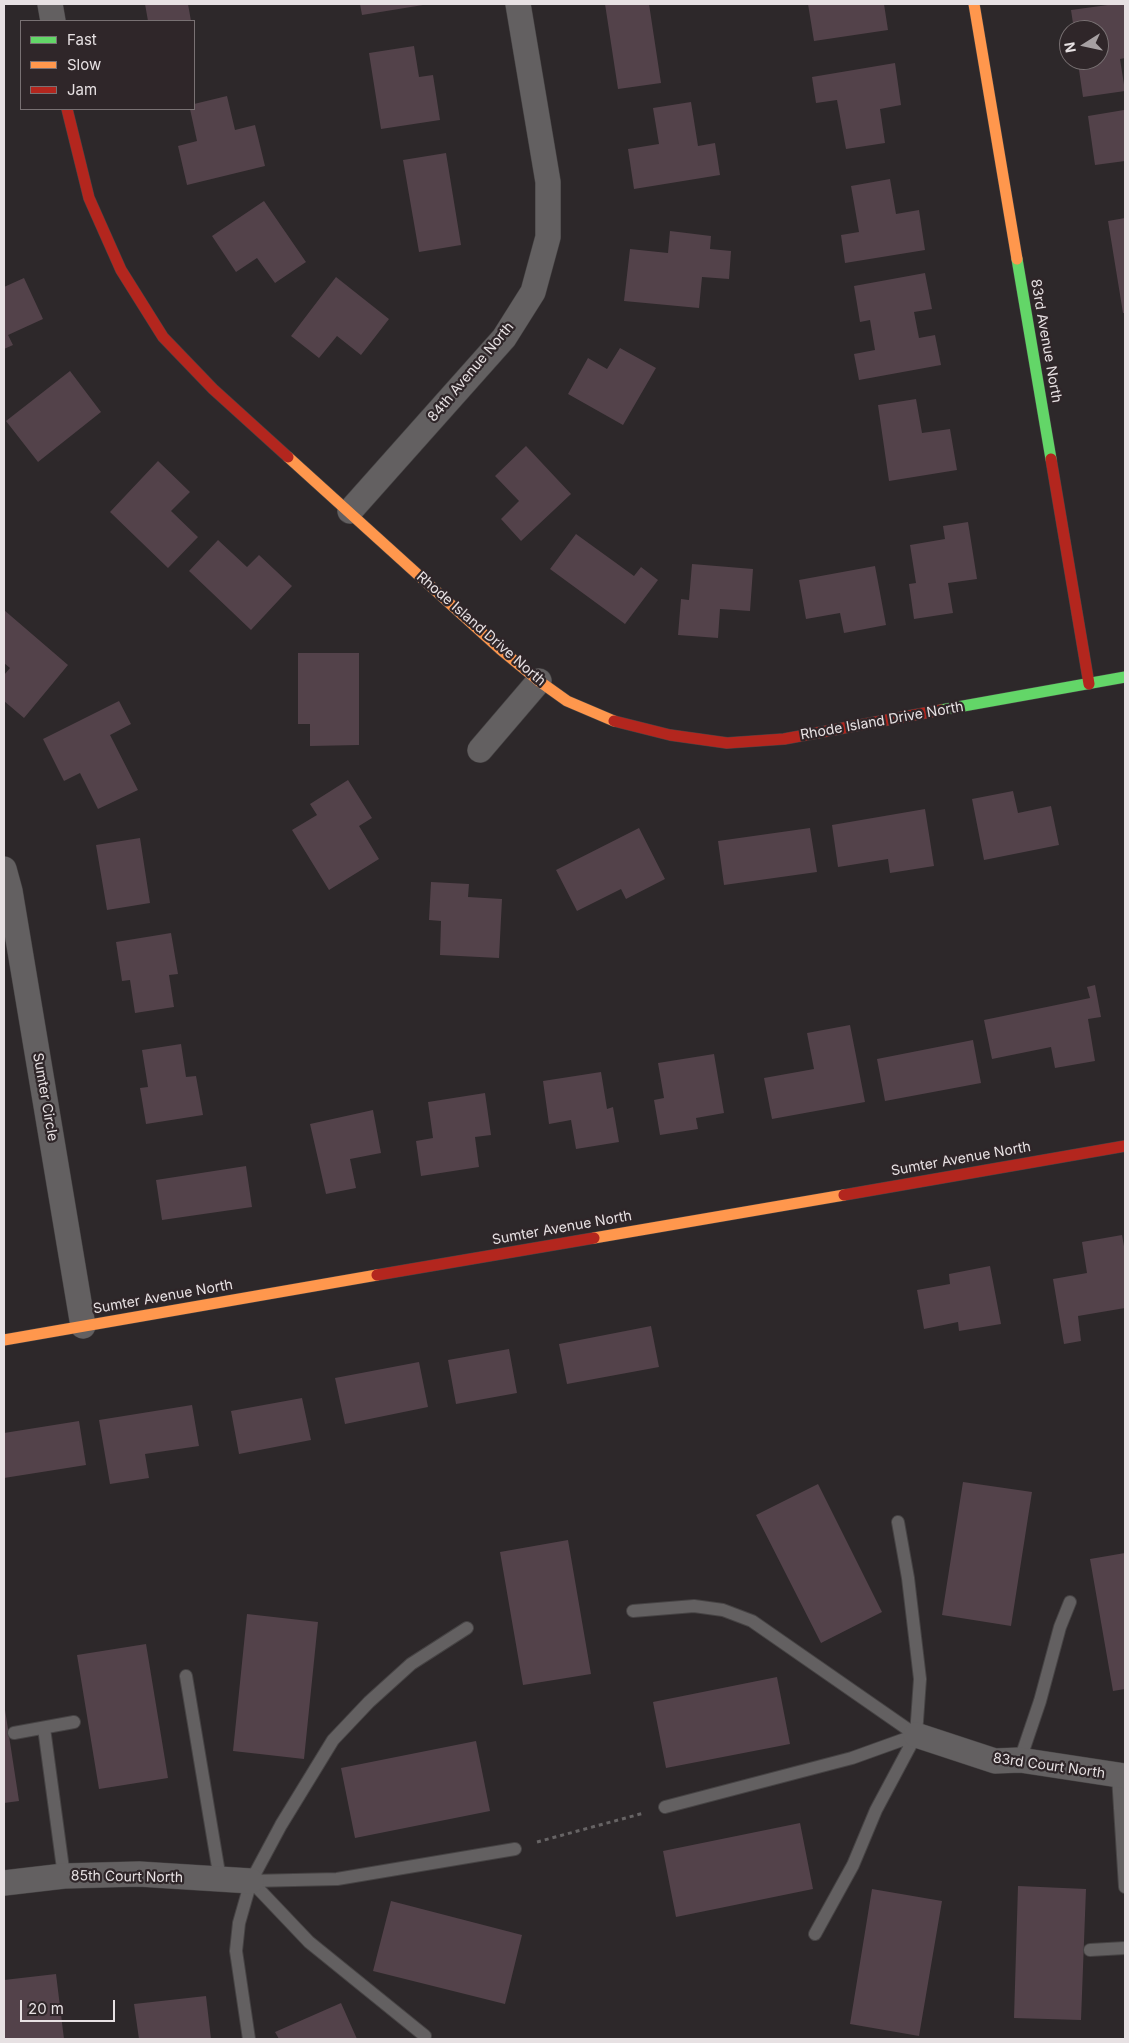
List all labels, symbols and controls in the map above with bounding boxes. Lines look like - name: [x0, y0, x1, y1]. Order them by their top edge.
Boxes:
- legend: [20, 20, 195, 110]
- north arrow: [1059, 20, 1109, 70]
- text: Fast: [67, 30, 97, 49]
- text: N: [1060, 41, 1079, 54]
- text: Slow: [67, 55, 101, 74]
- text: Jam: [67, 80, 97, 99]
- street label: 83rd Avenue North: [1027, 278, 1065, 404]
- street label: 84th Avenue North: [424, 319, 518, 425]
- street label: Rhode Island Drive North: [413, 568, 549, 690]
- street label: Rhode Island Drive North: [799, 698, 965, 744]
- street label: Sumter Circle: [29, 1051, 61, 1143]
- street label: Sumter Avenue North: [890, 1138, 1032, 1180]
- street label: Sumter Avenue North: [491, 1207, 633, 1249]
- street label: Sumter Avenue North: [92, 1276, 234, 1318]
- street label: 83rd Court North: [992, 1750, 1106, 1782]
- street label: 85th Court North: [71, 1868, 183, 1886]
- scale bar: [22, 1990, 118, 2022]
- text: 20 m: [28, 1999, 64, 2018]

